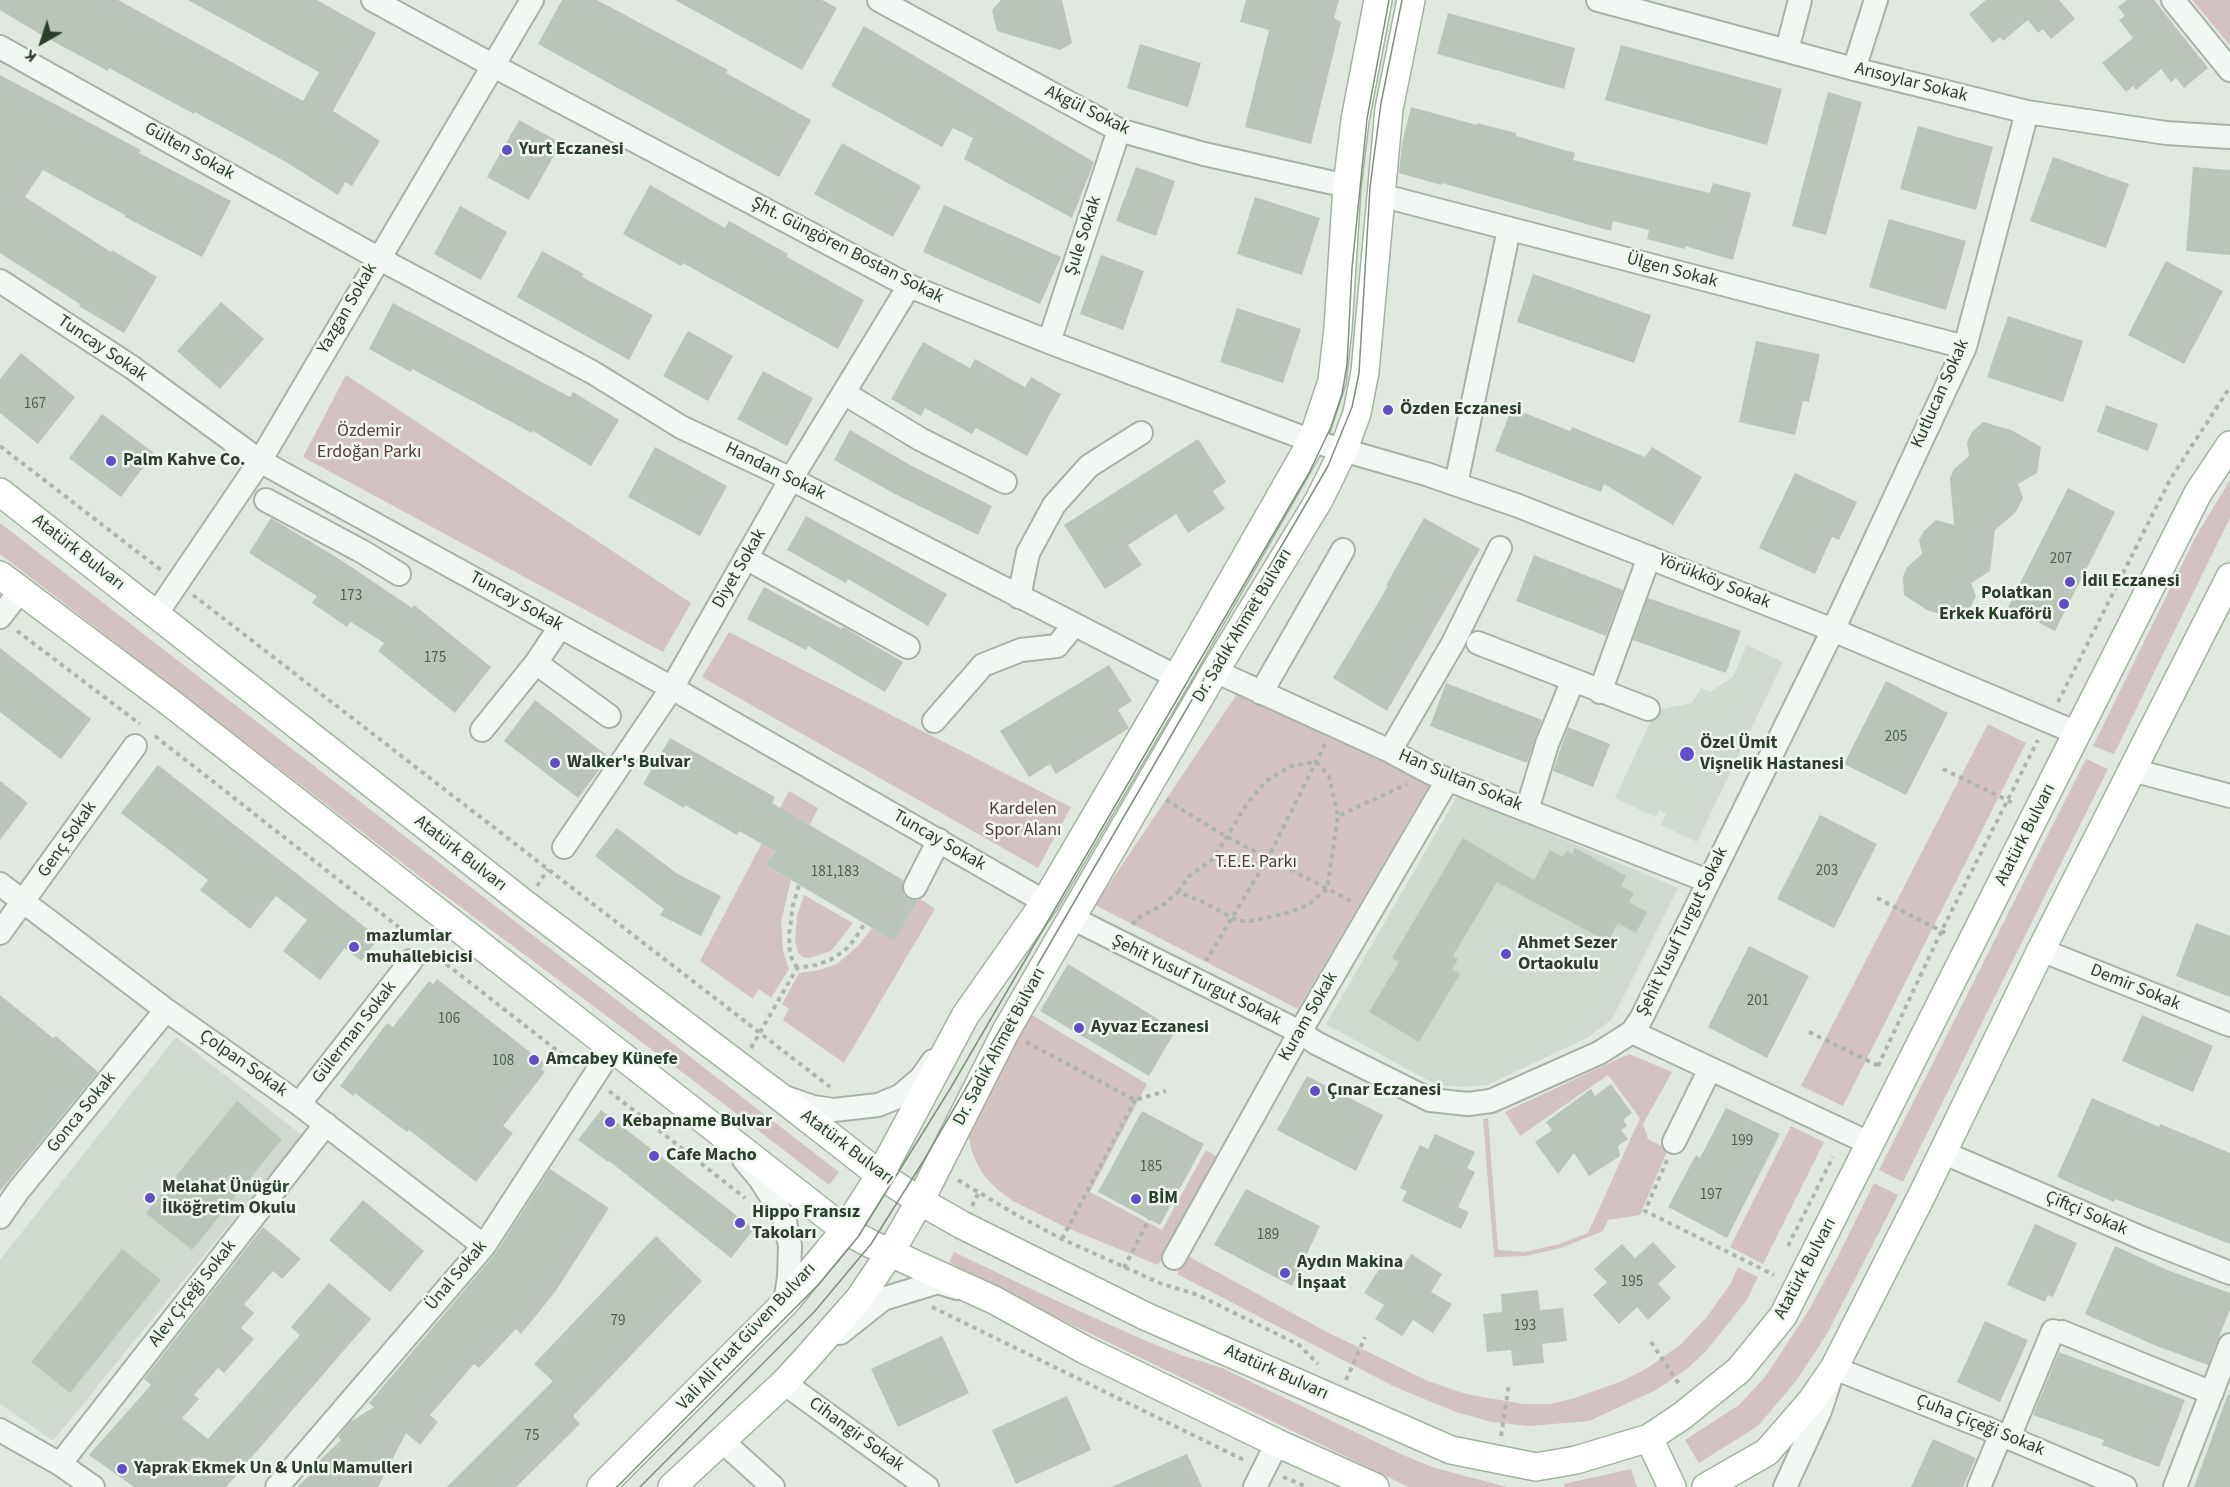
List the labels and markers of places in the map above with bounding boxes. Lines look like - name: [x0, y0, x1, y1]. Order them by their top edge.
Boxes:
- place label: Yurt Eczanesi: [519, 139, 624, 161]
- marker: Yurt Eczanesi: [500, 143, 514, 157]
- place label: Özden Eczanesi: [1400, 399, 1522, 421]
- marker: Özden Eczanesi: [1381, 403, 1395, 417]
- place label: Palm Kahve Co.: [123, 450, 245, 472]
- marker: Palm Kahve Co.: [104, 454, 118, 468]
- place label: İdil Eczanesi: [2082, 571, 2180, 593]
- marker: İdil Eczanesi: [2063, 575, 2077, 589]
- place label: Polatkan Erkek Kuaförü: [1939, 583, 2052, 626]
- marker: Polatkan Erkek Kuaförü: [2057, 597, 2071, 611]
- place label: Özel Ümit Vişnelik Hastanesi: [1700, 733, 1844, 776]
- marker: Özel Ümit Vişnelik Hastanesi: [1678, 745, 1696, 763]
- place label: Walker's Bulvar: [567, 752, 690, 774]
- marker: Walker's Bulvar: [548, 756, 562, 770]
- place label: mazlumlar muhallebicisi: [366, 926, 473, 968]
- place label: Ahmet Sezer Ortaokulu: [1518, 933, 1617, 976]
- marker: mazlumlar muhallebicisi: [347, 940, 361, 954]
- marker: Ahmet Sezer Ortaokulu: [1499, 947, 1513, 961]
- place label: Ayvaz Eczanesi: [1091, 1017, 1209, 1039]
- marker: Ayvaz Eczanesi: [1072, 1021, 1086, 1035]
- place label: Amcabey Künefe: [546, 1049, 678, 1071]
- marker: Amcabey Künefe: [527, 1053, 541, 1067]
- place label: Çınar Eczanesi: [1327, 1080, 1441, 1102]
- marker: Çınar Eczanesi: [1308, 1084, 1322, 1098]
- place label: Kebapname Bulvar: [622, 1111, 772, 1133]
- marker: Kebapname Bulvar: [603, 1115, 617, 1129]
- place label: Cafe Macho: [666, 1145, 757, 1167]
- marker: Cafe Macho: [647, 1149, 661, 1163]
- place label: Melahat Ünügür İlköğretim Okulu: [162, 1177, 296, 1220]
- place label: BİM: [1148, 1188, 1178, 1210]
- marker: Melahat Ünügür İlköğretim Okulu: [143, 1191, 157, 1205]
- marker: BİM: [1129, 1192, 1143, 1206]
- place label: Hippo Fransız Takoları: [752, 1202, 860, 1244]
- marker: Hippo Fransız Takoları: [733, 1216, 747, 1230]
- place label: Aydın Makina İnşaat: [1297, 1252, 1403, 1294]
- marker: Aydın Makina İnşaat: [1278, 1266, 1292, 1280]
- place label: Yaprak Ekmek Un & Unlu Mamulleri: [134, 1458, 413, 1480]
- marker: Yaprak Ekmek Un & Unlu Mamulleri: [115, 1462, 129, 1476]

